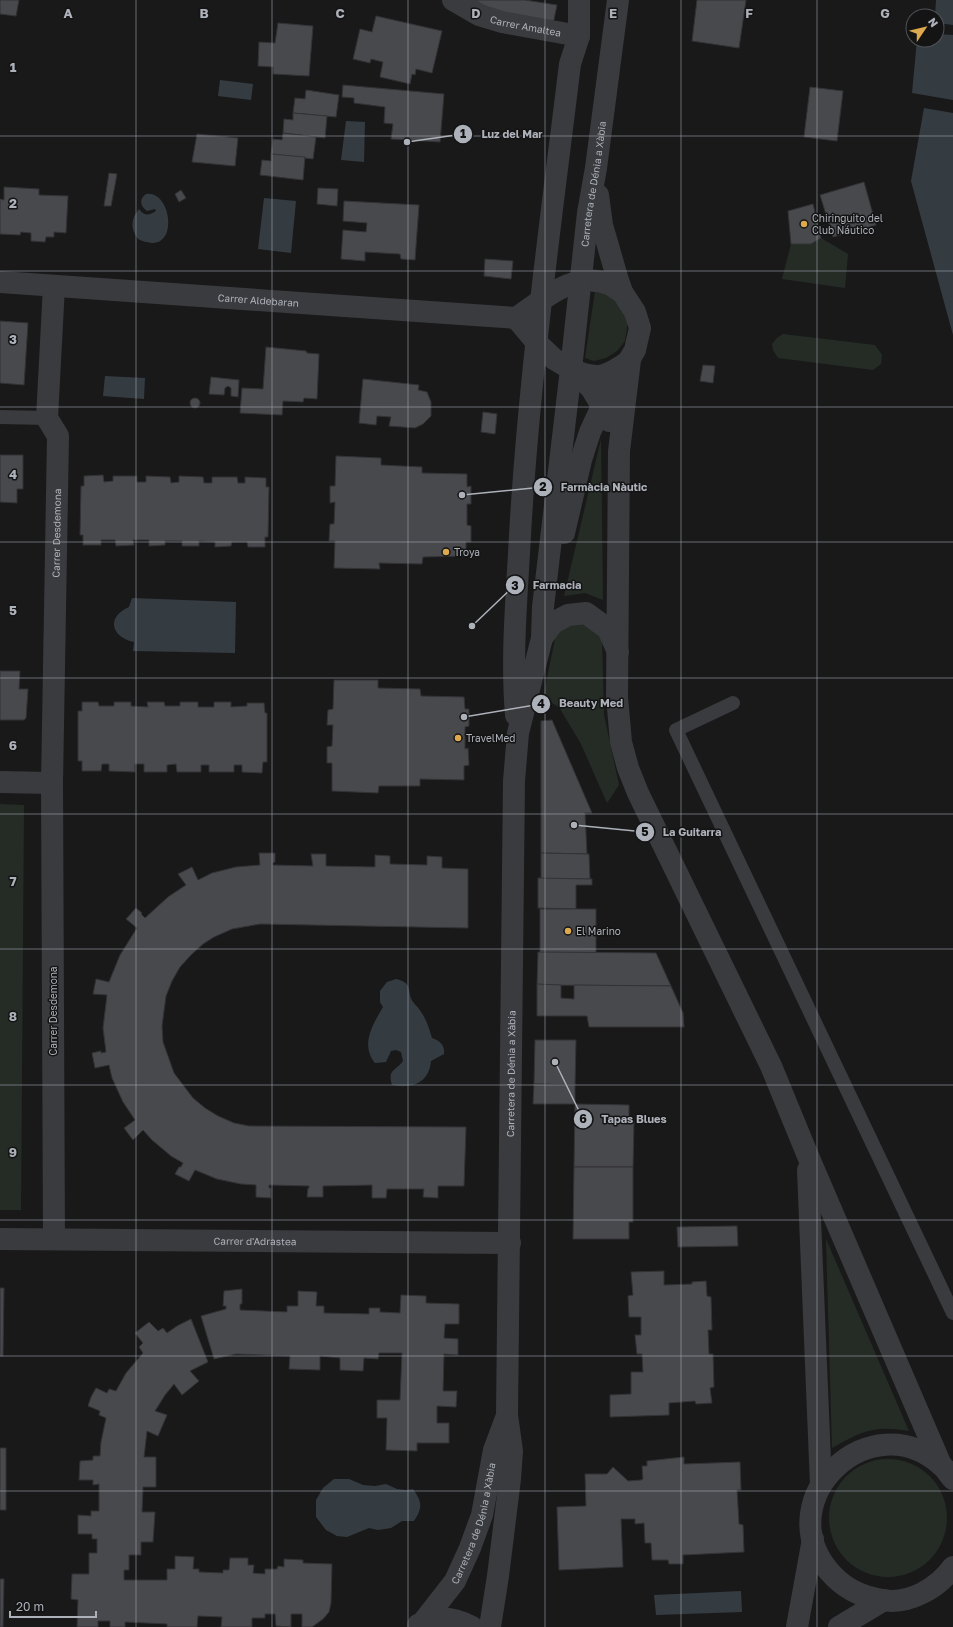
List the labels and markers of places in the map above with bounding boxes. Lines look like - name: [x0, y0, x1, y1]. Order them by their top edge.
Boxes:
- callout: Luz del Mar: [453, 122, 550, 145]
- place label: Chiringuito del Club Náutico: [812, 212, 883, 236]
- marker: Chiringuito del Club Náutico: [799, 219, 809, 229]
- callout: Farmàcia Nàutic: [533, 475, 656, 498]
- place label: Troya: [454, 546, 480, 558]
- marker: Troya: [441, 547, 451, 557]
- callout: Farmacia: [505, 574, 589, 597]
- callout: Beauty Med: [531, 692, 631, 715]
- place label: TravelMed: [466, 732, 516, 744]
- marker: TravelMed: [453, 733, 463, 743]
- callout: La Guitarra: [635, 820, 730, 843]
- place label: El Marino: [576, 925, 621, 937]
- marker: El Marino: [563, 926, 573, 936]
- callout: Tapas Blues: [573, 1107, 674, 1130]

